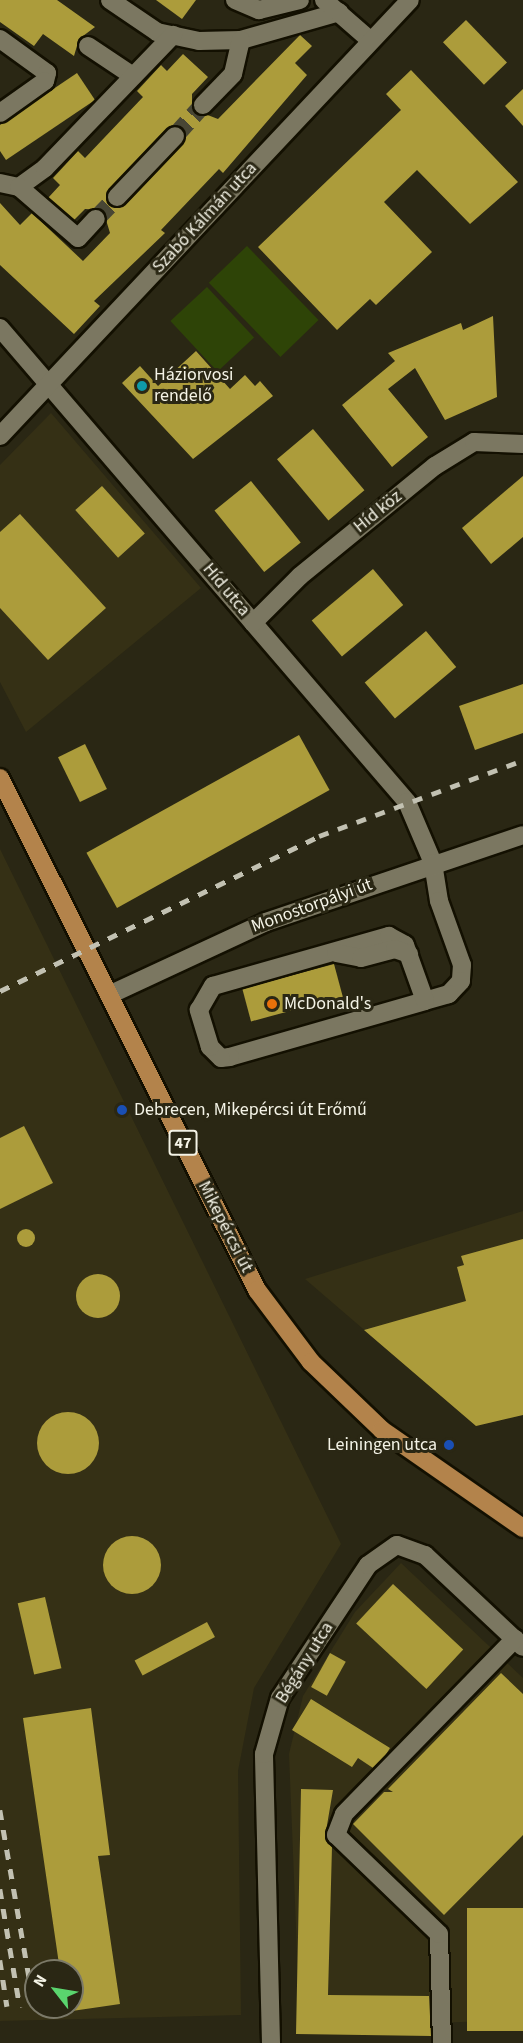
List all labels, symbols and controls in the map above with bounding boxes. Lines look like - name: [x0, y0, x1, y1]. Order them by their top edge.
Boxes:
- street label: Szabó Kálmán utca: [148, 158, 262, 278]
- place label: Háziorvosi rendelő: [154, 365, 233, 407]
- marker: Háziorvosi rendelő: [135, 379, 149, 393]
- street label: Híd köz: [350, 486, 406, 538]
- street label: Híd utca: [198, 559, 254, 621]
- street label: Monostorpályi út: [249, 874, 375, 938]
- place label: McDonald's: [284, 993, 371, 1015]
- marker: McDonald's: [265, 997, 279, 1011]
- place label: Debrecen, Mikepércsi út Erőmű: [134, 1099, 367, 1121]
- marker: Debrecen, Mikepércsi út Erőmű: [115, 1103, 129, 1117]
- road number: 47: [168, 1130, 198, 1156]
- street label: Mikepércsi út: [193, 1178, 257, 1276]
- place label: Leiningen utca: [327, 1434, 437, 1456]
- marker: Leiningen utca: [442, 1438, 456, 1452]
- street label: Bégány utca: [272, 1618, 338, 1708]
- north arrow: [24, 1959, 84, 2019]
- text: N: [28, 1971, 52, 1991]

